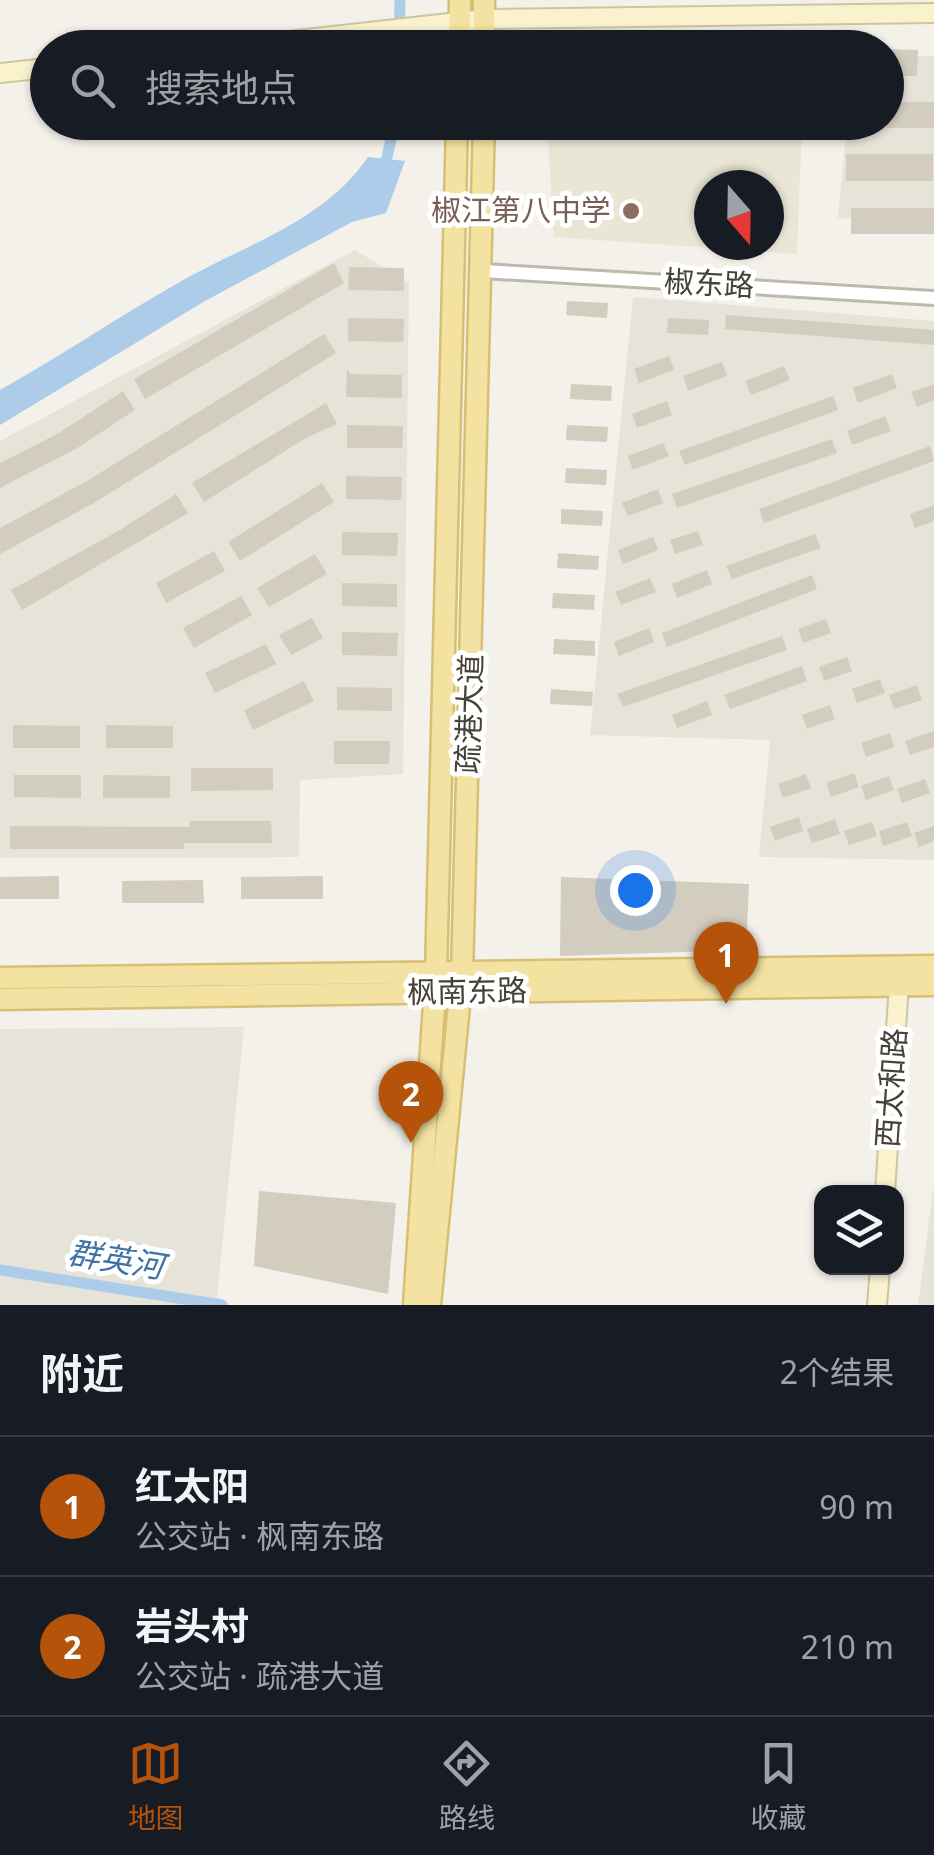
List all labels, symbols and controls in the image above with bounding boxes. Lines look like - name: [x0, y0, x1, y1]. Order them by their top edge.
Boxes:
- search box: [30, 30, 904, 140]
- icon: search: [65, 58, 120, 113]
- text: 搜索地点: [145, 61, 297, 113]
- north arrow: [694, 170, 784, 260]
- place label: 椒江第八中学: [431, 189, 611, 230]
- marker: 椒江第八中学: [620, 200, 642, 222]
- street label: 椒东路: [663, 260, 755, 305]
- street label: 疏港大道: [446, 653, 491, 775]
- your location: [610, 865, 661, 916]
- pin: 1: [694, 922, 758, 1004]
- street label: 枫南东路: [407, 969, 527, 1012]
- street label: 西太和路: [866, 1027, 915, 1149]
- pin: 2: [378, 1060, 444, 1143]
- map controls: [814, 1185, 904, 1275]
- button: layers: [814, 1185, 904, 1275]
- water label: 群英河: [65, 1230, 173, 1288]
- text: 附近: [40, 1344, 124, 1401]
- text: 2个结果: [780, 1350, 894, 1393]
- text: 红太阳: [135, 1459, 249, 1511]
- text: 1: [63, 1485, 82, 1528]
- text: 90 m: [819, 1485, 894, 1528]
- text: 公交站 · 枫南东路: [135, 1514, 384, 1557]
- text: 岩头村: [135, 1599, 249, 1651]
- text: 2: [63, 1625, 82, 1668]
- text: 210 m: [801, 1625, 894, 1668]
- text: 公交站 · 疏港大道: [135, 1654, 384, 1697]
- tab: 地图: [128, 1736, 184, 1836]
- tab: 路线: [439, 1736, 495, 1836]
- tab: 收藏: [750, 1736, 806, 1836]

